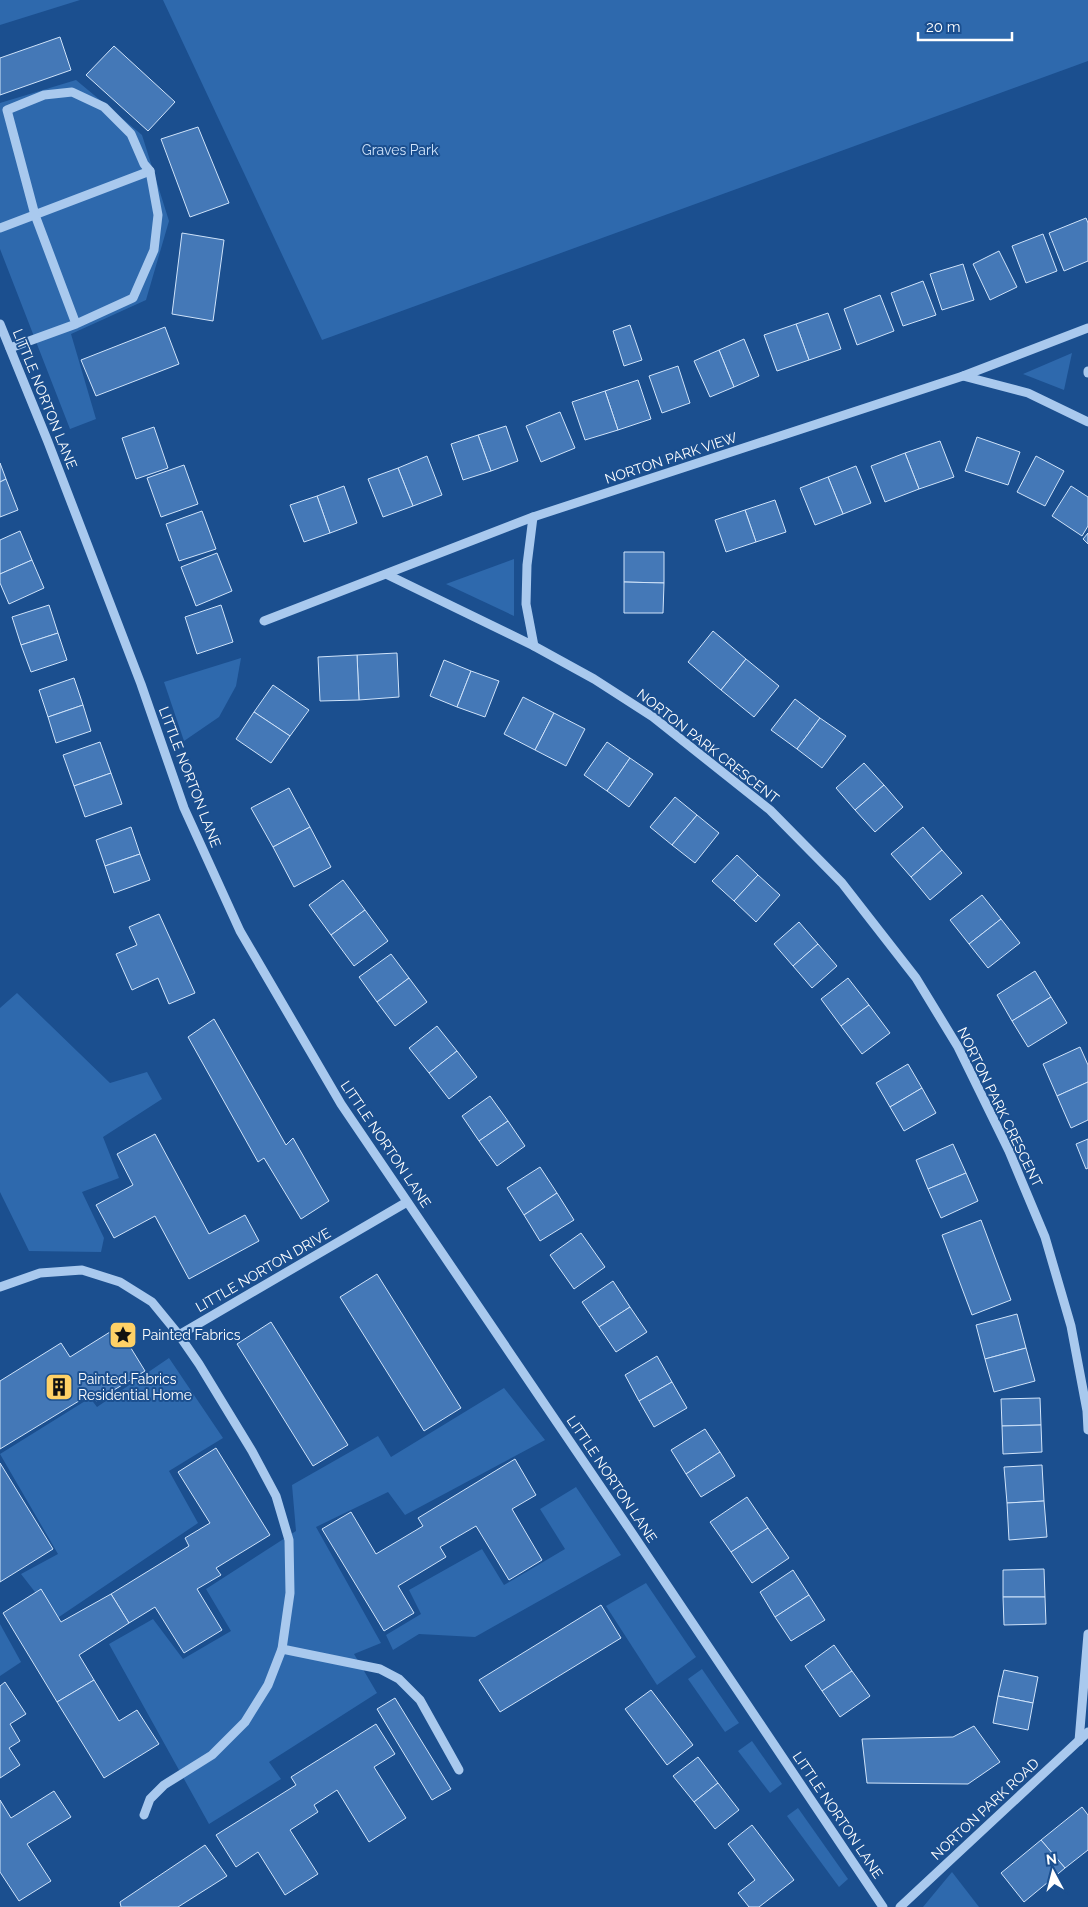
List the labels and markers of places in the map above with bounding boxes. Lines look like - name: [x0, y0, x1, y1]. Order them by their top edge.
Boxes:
- place icon: Painted Fabrics: [108, 1320, 138, 1350]
- place label: Painted Fabrics: [142, 1327, 241, 1343]
- place label: Painted Fabrics Residential Home: [78, 1371, 192, 1403]
- building icon: Painted Fabrics Residential Home: [44, 1372, 74, 1402]

